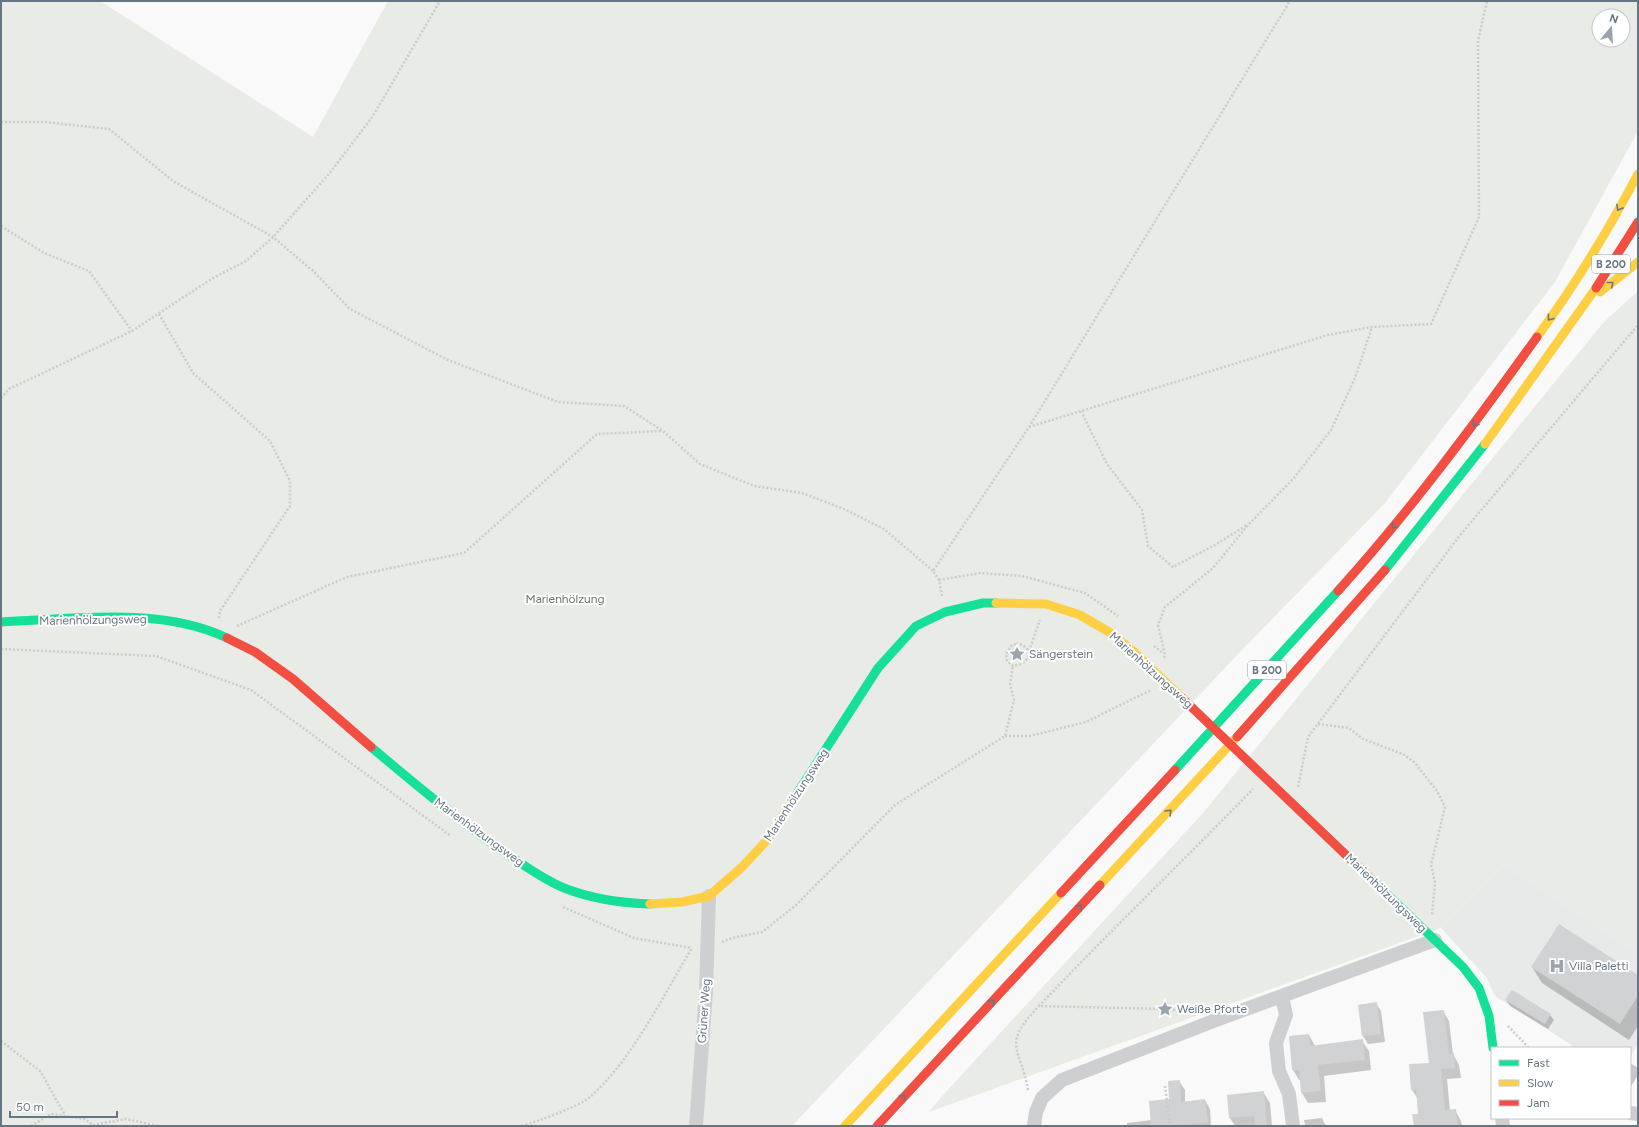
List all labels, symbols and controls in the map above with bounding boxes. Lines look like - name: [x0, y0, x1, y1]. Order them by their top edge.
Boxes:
- north arrow: [1591, 8, 1631, 48]
- text: N: [1608, 11, 1620, 26]
- one-way arrow: [1617, 204, 1624, 211]
- road number: B 200: [1592, 255, 1630, 273]
- one-way arrow: [1606, 281, 1613, 288]
- one-way arrow: [1548, 314, 1555, 321]
- one-way arrow: [1472, 420, 1479, 427]
- one-way arrow: [1392, 522, 1399, 529]
- park label: Marienhölzung: [526, 592, 605, 606]
- street label: Marienhölzungsweg: [39, 612, 147, 628]
- street label: Marienhölzungsweg: [1106, 629, 1196, 711]
- place icon: Sängerstein: [1008, 645, 1026, 663]
- place label: Sängerstein: [1029, 647, 1093, 661]
- road number: B 200: [1248, 661, 1286, 679]
- street label: Marienhölzungsweg: [761, 746, 831, 844]
- street label: Marienhölzungsweg: [431, 795, 527, 869]
- one-way arrow: [1164, 809, 1172, 817]
- street label: Marienhölzungsweg: [1342, 851, 1430, 935]
- one-way arrow: [1076, 904, 1083, 912]
- hospital icon: Villa Paletti: [1548, 957, 1566, 975]
- place label: Villa Paletti: [1569, 959, 1628, 973]
- street label: Grüner Weg: [695, 978, 713, 1044]
- one-way arrow: [987, 999, 995, 1007]
- place icon: Weiße Pforte: [1156, 1000, 1174, 1018]
- place label: Weiße Pforte: [1177, 1002, 1248, 1016]
- legend: [1491, 1047, 1631, 1119]
- text: Fast: [1527, 1056, 1550, 1070]
- text: Slow: [1527, 1076, 1554, 1090]
- scale bar: [10, 1093, 117, 1119]
- one-way arrow: [899, 1095, 906, 1102]
- text: Jam: [1527, 1096, 1550, 1110]
- text: 50 m: [16, 1100, 44, 1114]

